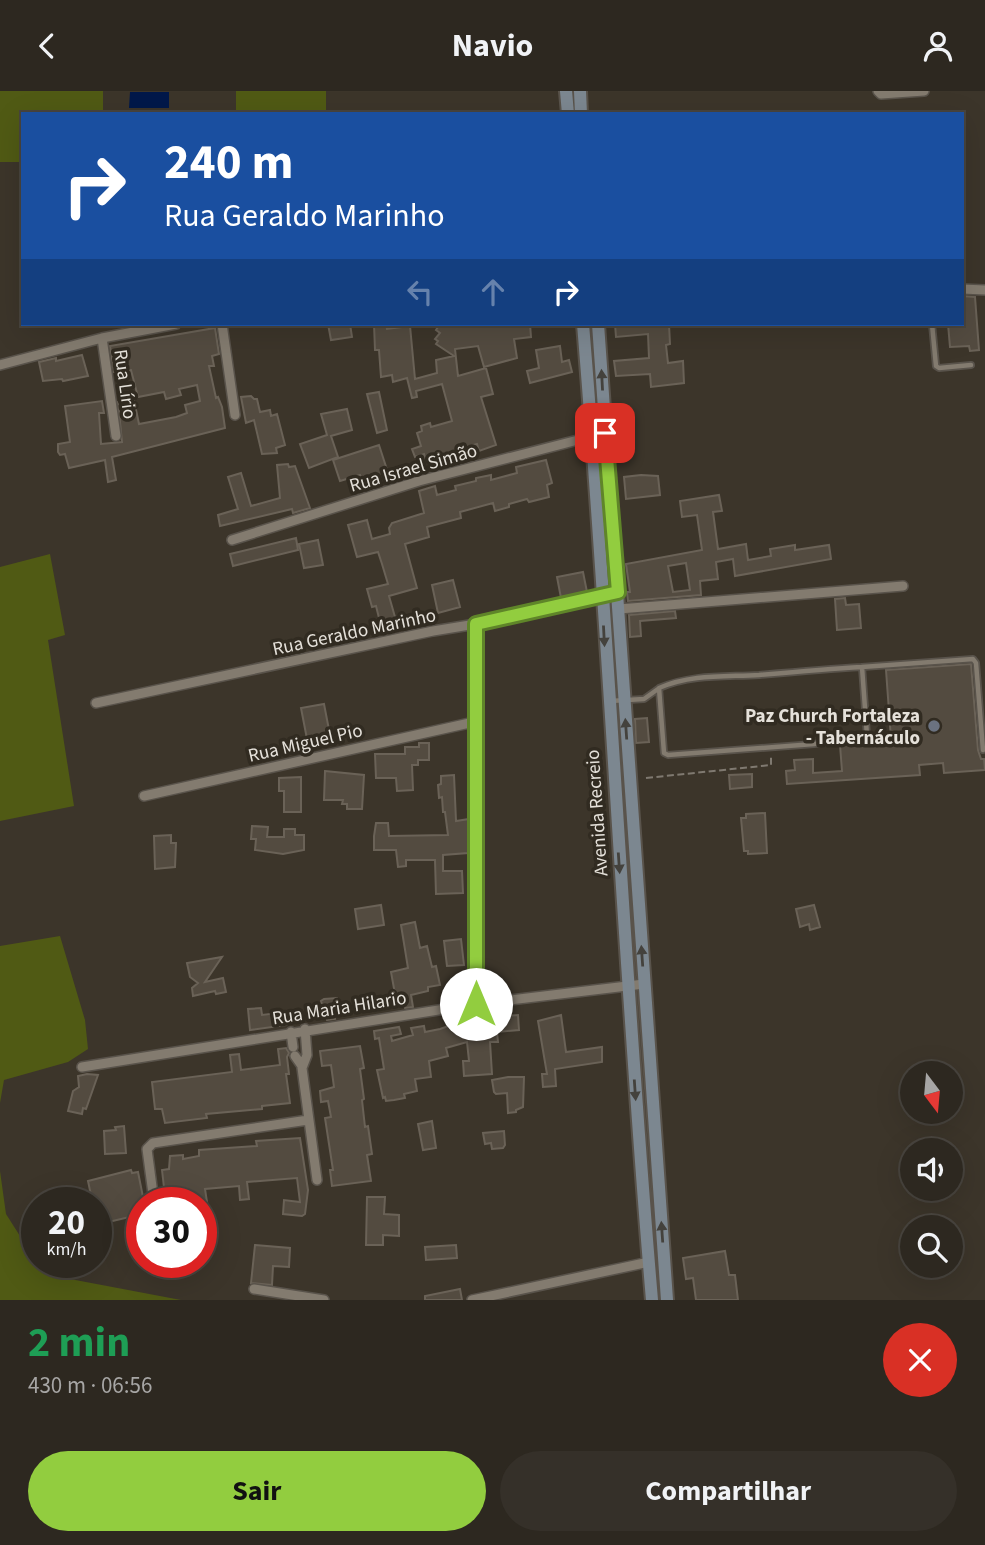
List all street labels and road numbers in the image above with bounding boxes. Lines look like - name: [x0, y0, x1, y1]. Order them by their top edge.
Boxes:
- street label: Rua Lírio: [106, 348, 143, 421]
- street label: Rua Israel Simão: [346, 437, 480, 500]
- street label: Rua Geraldo Marinho: [270, 602, 439, 663]
- street label: Rua Miguel Pio: [245, 717, 365, 770]
- street label: Avenida Recreio: [580, 749, 615, 877]
- street label: Rua Maria Hilario: [270, 985, 408, 1032]

